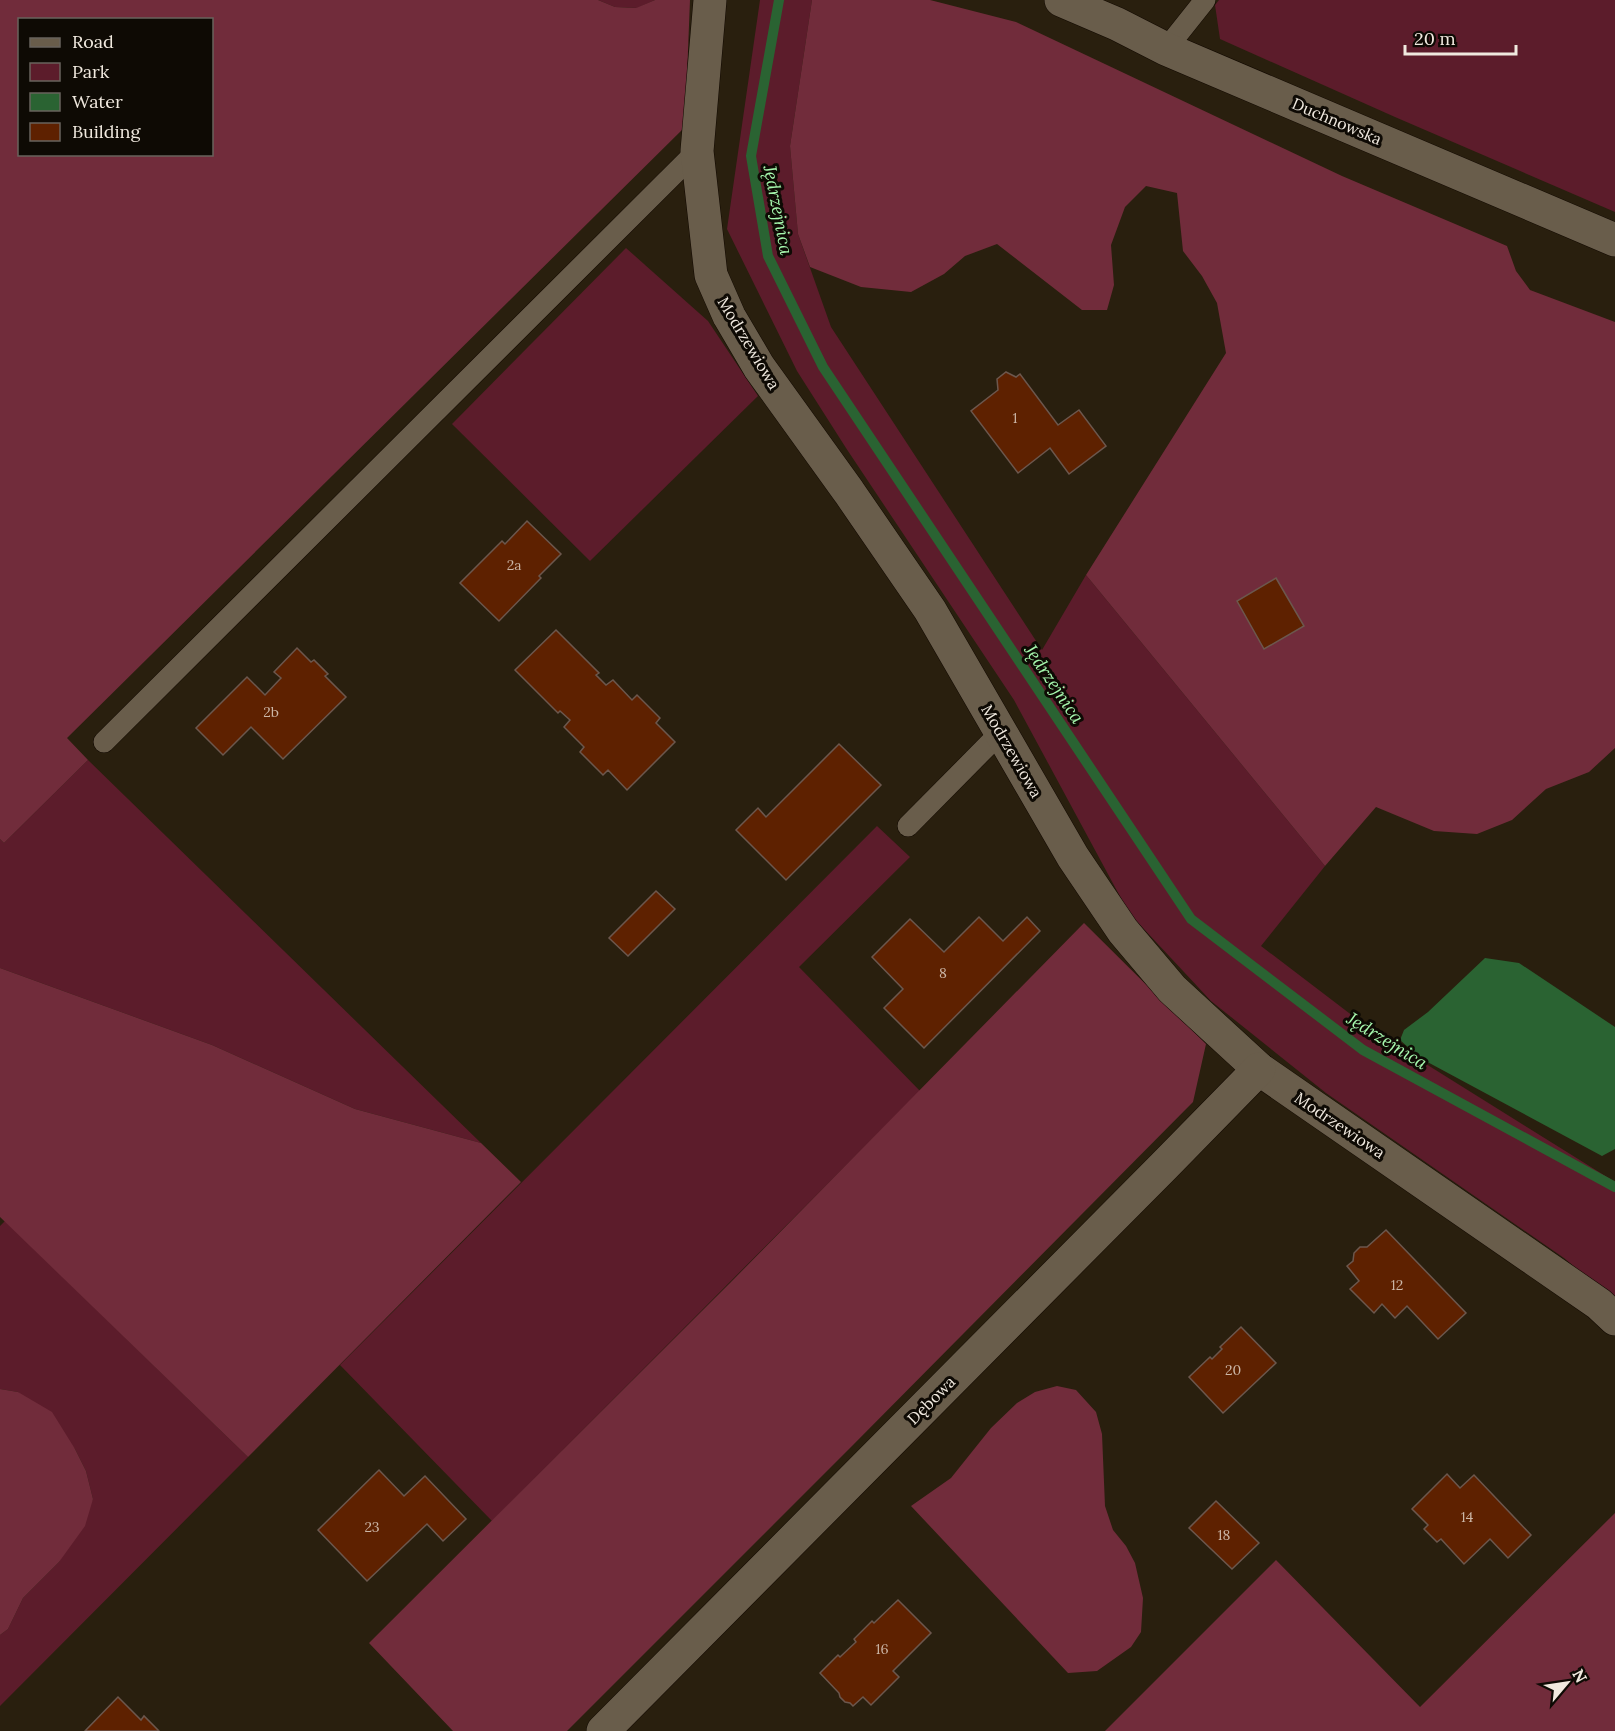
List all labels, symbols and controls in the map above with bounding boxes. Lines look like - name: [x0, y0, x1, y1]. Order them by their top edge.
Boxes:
- legend: [18, 18, 213, 156]
- scale bar: [1405, 18, 1516, 56]
- text: 20 m: [1414, 27, 1456, 50]
- text: Road: [72, 30, 114, 53]
- text: Park: [72, 60, 110, 83]
- text: Water: [72, 90, 123, 113]
- street label: Duchnowska: [1289, 93, 1385, 149]
- text: Building: [72, 120, 142, 143]
- water label: Jędrzejnica: [758, 162, 798, 257]
- street label: Modrzewiowa: [714, 293, 784, 393]
- house number: 1: [1012, 409, 1018, 427]
- house number: 2a: [507, 556, 521, 574]
- water label: Jędrzejnica: [1019, 639, 1089, 728]
- street label: Modrzewiowa: [977, 701, 1047, 801]
- house number: 2b: [263, 703, 279, 721]
- house number: 8: [939, 964, 947, 982]
- water label: Jędrzejnica: [1342, 1006, 1432, 1074]
- street label: Modrzewiowa: [1291, 1087, 1389, 1163]
- house number: 12: [1391, 1276, 1403, 1294]
- house number: 20: [1225, 1361, 1241, 1379]
- street label: Dębowa: [903, 1372, 959, 1428]
- house number: 14: [1461, 1508, 1474, 1526]
- house number: 23: [364, 1518, 380, 1536]
- house number: 18: [1218, 1526, 1231, 1544]
- house number: 16: [875, 1640, 889, 1658]
- north arrow: [1537, 1653, 1597, 1713]
- text: N: [1568, 1665, 1592, 1686]

